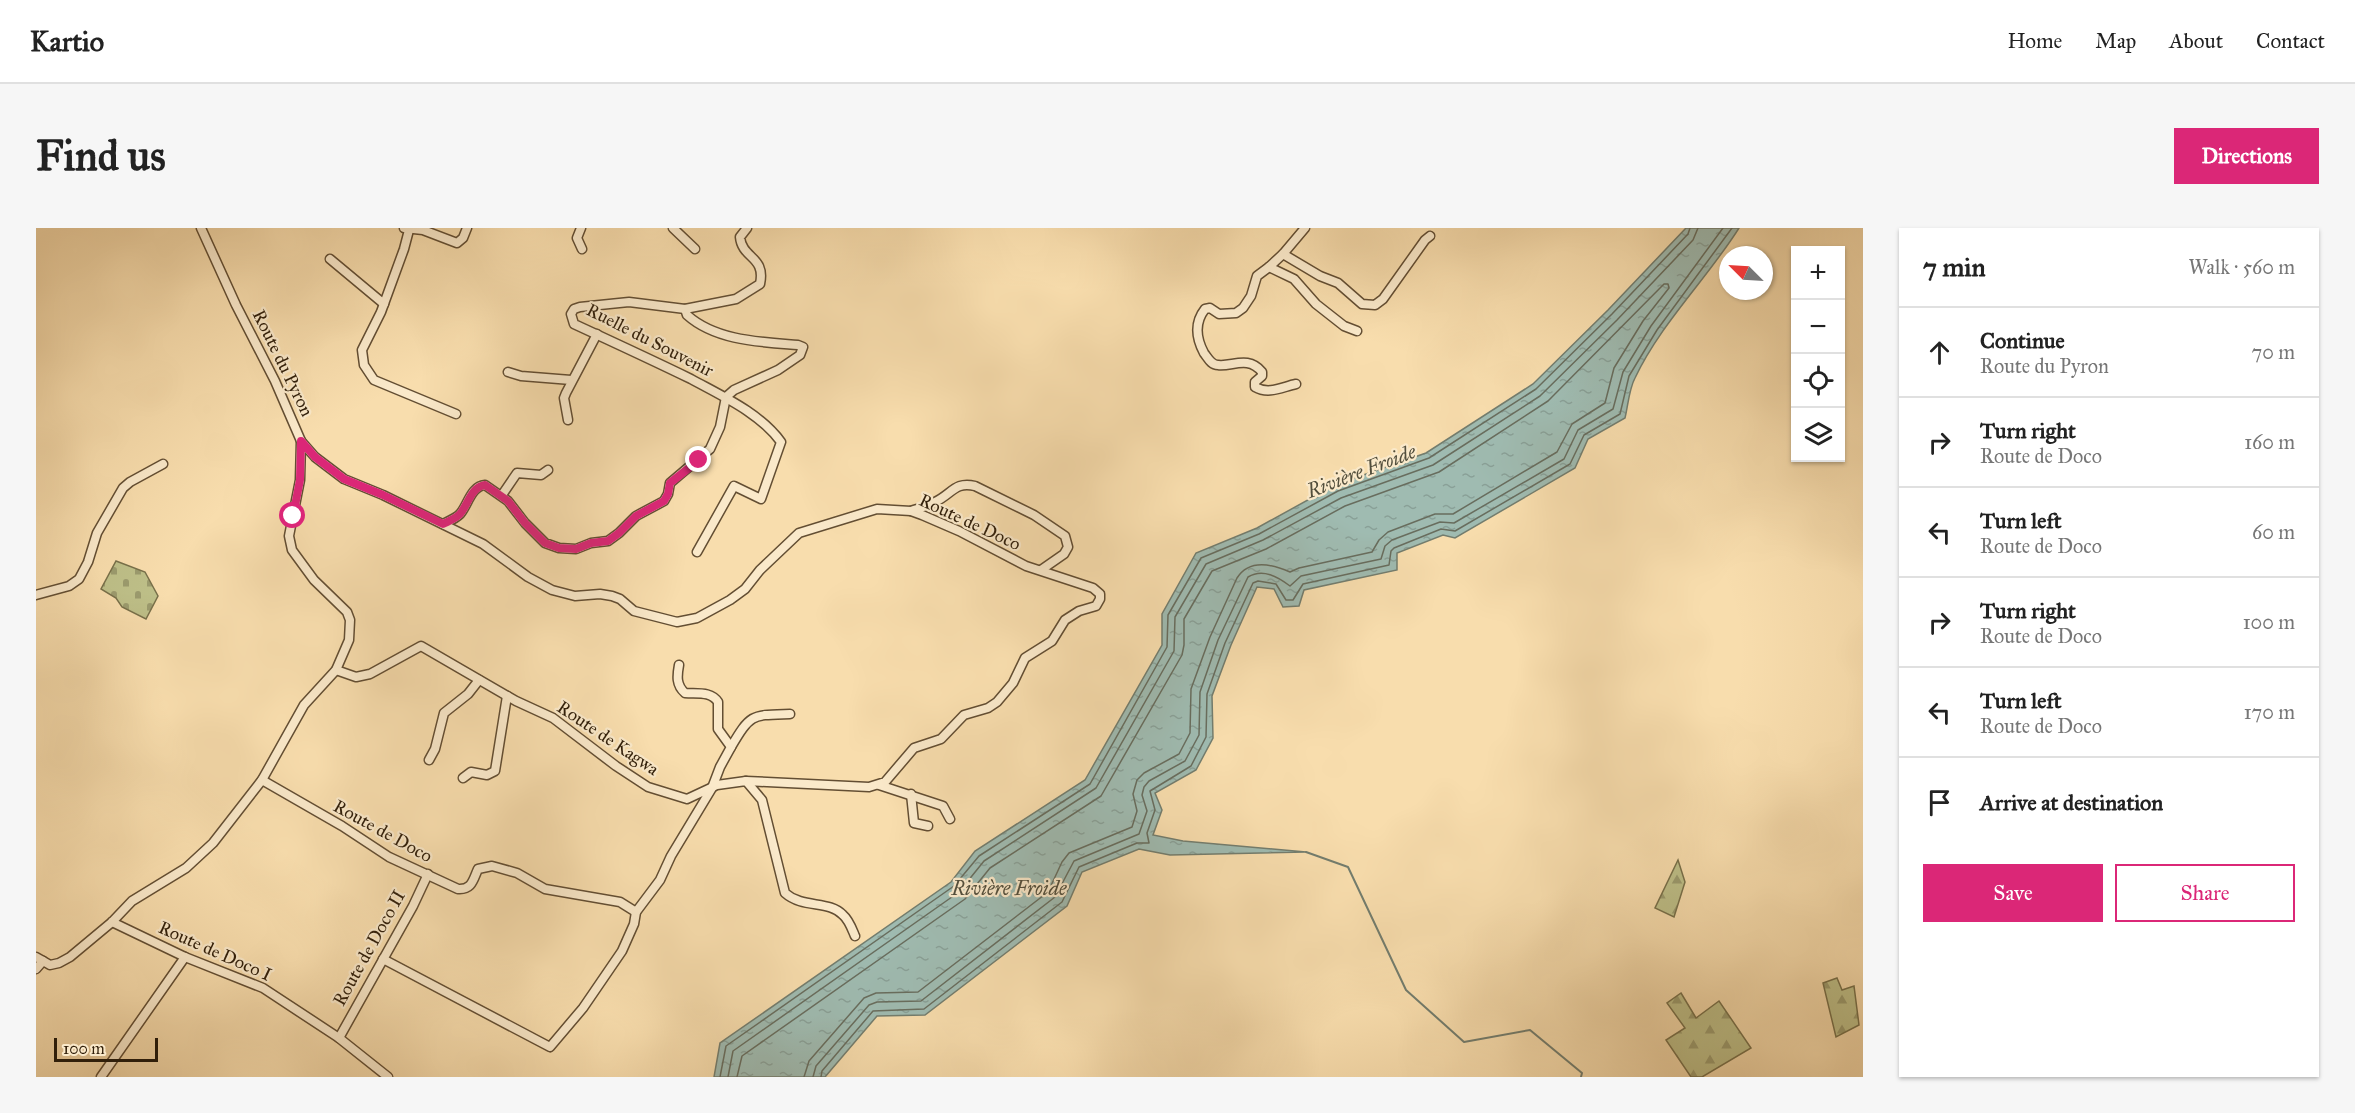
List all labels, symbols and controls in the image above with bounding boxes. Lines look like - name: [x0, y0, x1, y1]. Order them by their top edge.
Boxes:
- text: Kartio: [30, 24, 104, 59]
- text: Home: [2007, 28, 2062, 54]
- text: Map: [2095, 28, 2136, 54]
- text: About: [2169, 28, 2223, 54]
- text: Contact: [2256, 28, 2325, 54]
- button: Directions: [2174, 128, 2319, 184]
- text: Find us: [36, 130, 166, 182]
- north arrow: [1719, 246, 1773, 300]
- map controls: [1791, 246, 1845, 462]
- button: +: [1791, 246, 1845, 300]
- text: 7 min: [1923, 251, 1986, 283]
- text: Walk · 560 m: [2189, 255, 2295, 279]
- street label: Ruelle du Souvenir: [583, 299, 717, 382]
- button: −: [1791, 300, 1845, 354]
- street label: Route du Pyron: [248, 306, 318, 420]
- text: Continue: [1980, 327, 2065, 354]
- icon: ahead: [1923, 336, 1956, 369]
- text: 70 m: [2252, 340, 2295, 364]
- button: locate: [1791, 354, 1845, 408]
- text: Route du Pyron: [1980, 354, 2109, 378]
- button: layers: [1791, 408, 1845, 462]
- text: Turn right: [1980, 417, 2076, 444]
- icon: right: [1923, 426, 1956, 459]
- text: 160 m: [2244, 430, 2295, 454]
- water label: Rivière Froide: [1302, 439, 1420, 503]
- text: Route de Doco: [1980, 444, 2102, 468]
- route end: [685, 446, 711, 472]
- street label: Route de Doco: [916, 489, 1024, 555]
- route start: [279, 502, 305, 528]
- text: Turn left: [1980, 507, 2062, 534]
- icon: left: [1923, 516, 1956, 549]
- text: 60 m: [2252, 520, 2295, 544]
- text: Route de Doco: [1980, 534, 2102, 558]
- text: Turn right: [1980, 597, 2076, 624]
- icon: right: [1923, 606, 1956, 639]
- text: 100 m: [2243, 610, 2295, 634]
- text: Route de Doco: [1980, 624, 2102, 648]
- text: Turn left: [1980, 687, 2062, 714]
- street label: Route de Kagwa: [552, 696, 663, 781]
- icon: left: [1923, 696, 1956, 729]
- text: 170 m: [2244, 700, 2295, 724]
- text: Route de Doco: [1980, 714, 2102, 738]
- icon: arrive: [1923, 786, 1956, 819]
- text: Arrive at destination: [1980, 789, 2163, 816]
- street label: Route de Doco: [330, 795, 436, 867]
- button: Save: [1923, 864, 2103, 922]
- button: Share: [2115, 864, 2295, 922]
- water label: Rivière Froide: [950, 876, 1067, 900]
- street label: Route de Doco II: [328, 886, 410, 1010]
- street label: Route de Doco I: [155, 916, 275, 986]
- scale bar: [54, 1035, 158, 1062]
- text: 100 m: [63, 1039, 105, 1058]

